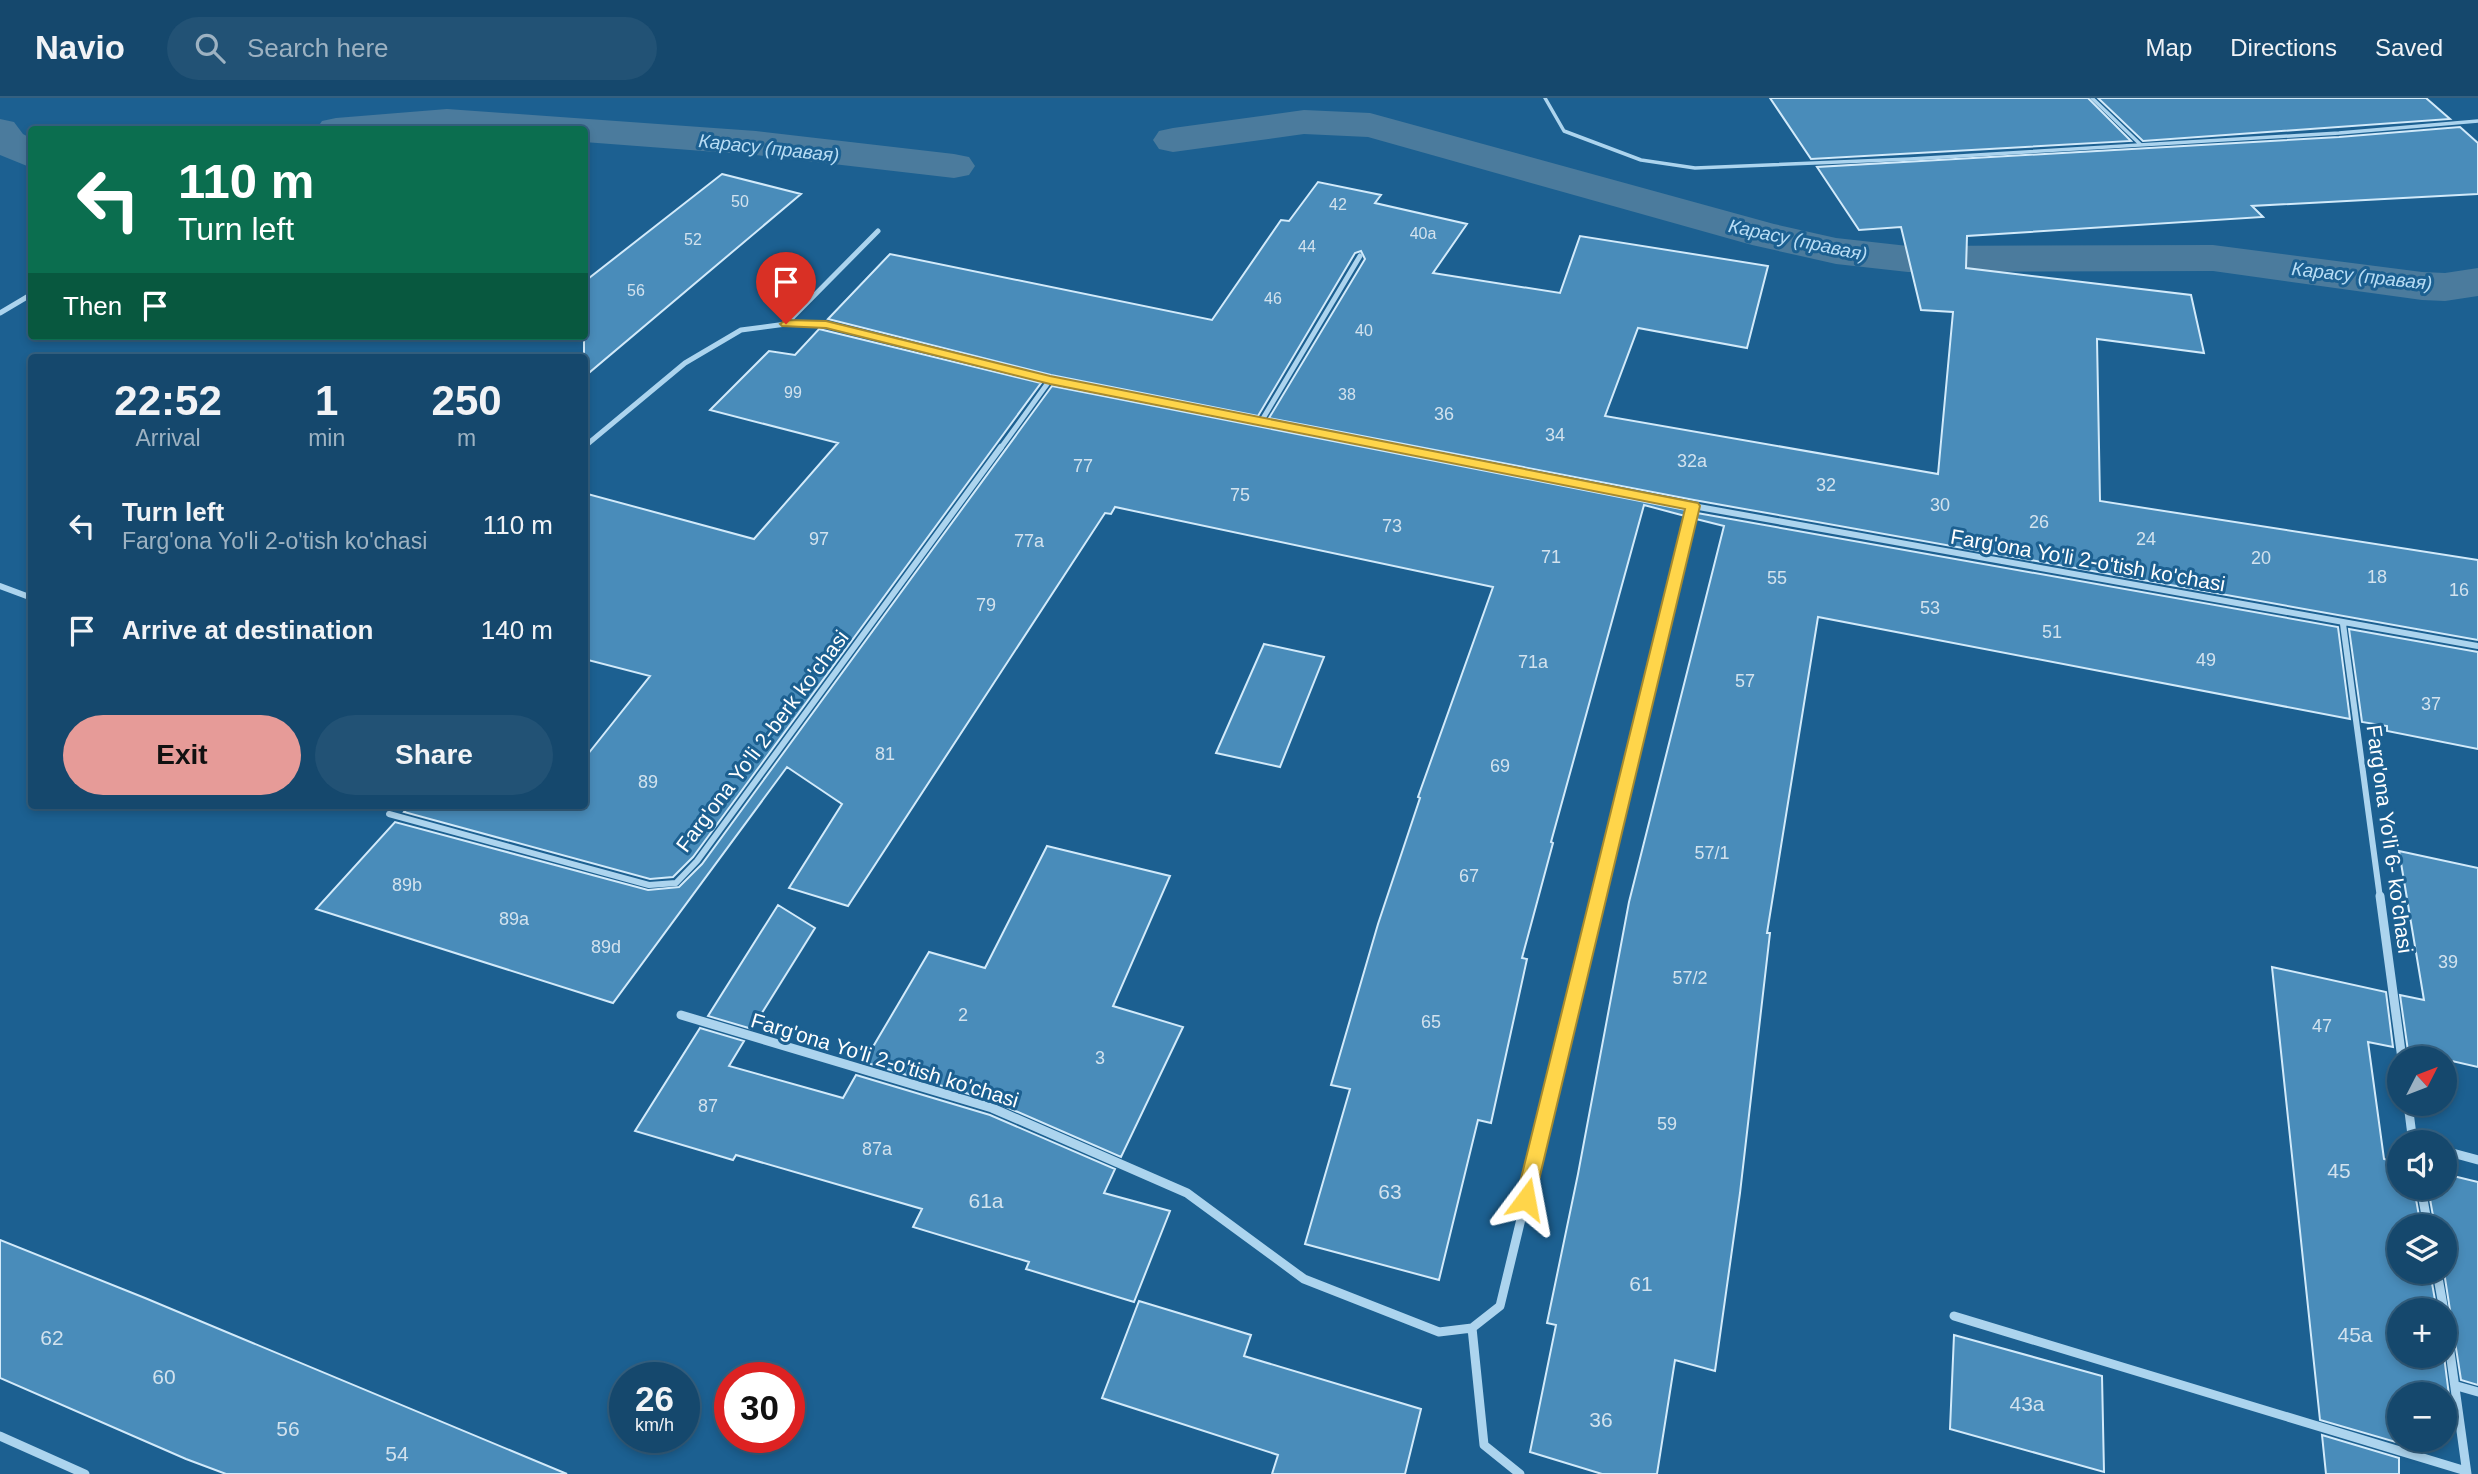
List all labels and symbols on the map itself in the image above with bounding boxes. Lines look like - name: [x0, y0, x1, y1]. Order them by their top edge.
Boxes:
- water label: Карасу (правая): [698, 130, 840, 166]
- house number: 50: [731, 193, 749, 210]
- house number: 42: [1329, 196, 1347, 213]
- water label: Карасу (правая): [1727, 215, 1869, 265]
- house number: 40a: [1410, 225, 1436, 242]
- house number: 52: [684, 231, 702, 248]
- house number: 44: [1298, 238, 1316, 255]
- pin: [756, 252, 816, 324]
- water label: Карасу (правая): [2291, 258, 2433, 294]
- house number: 56: [627, 282, 645, 299]
- house number: 46: [1264, 290, 1282, 307]
- house number: 40: [1355, 322, 1373, 339]
- house number: 99: [784, 384, 802, 401]
- house number: 38: [1338, 386, 1356, 403]
- house number: 36: [1434, 404, 1454, 424]
- house number: 34: [1545, 425, 1565, 445]
- house number: 32a: [1677, 451, 1708, 471]
- house number: 77: [1073, 456, 1093, 476]
- house number: 32: [1816, 475, 1836, 495]
- house number: 75: [1230, 485, 1250, 505]
- house number: 30: [1930, 495, 1950, 515]
- house number: 26: [2029, 512, 2049, 532]
- house number: 73: [1382, 516, 1402, 536]
- street label: Farg'ona Yo'li 2-o'tish ko'chasi: [1949, 524, 2227, 596]
- house number: 97: [809, 529, 829, 549]
- house number: 24: [2136, 529, 2156, 549]
- house number: 77a: [1014, 531, 1045, 551]
- house number: 71: [1541, 547, 1561, 567]
- house number: 20: [2251, 548, 2271, 568]
- house number: 18: [2367, 567, 2387, 587]
- house number: 55: [1767, 568, 1787, 588]
- house number: 16: [2449, 580, 2469, 600]
- house number: 79: [976, 595, 996, 615]
- house number: 53: [1920, 598, 1940, 618]
- house number: 51: [2042, 622, 2062, 642]
- street label: Farg'ona Yo'li 2-berk ko'chasi: [671, 626, 853, 856]
- house number: 49: [2196, 650, 2216, 670]
- house number: 71a: [1518, 652, 1549, 672]
- house number: 57: [1735, 671, 1755, 691]
- house number: 37: [2421, 694, 2441, 714]
- street label: Farg'ona Yo'li 6- ko'chasi: [2363, 723, 2417, 955]
- house number: 81: [875, 744, 895, 764]
- house number: 69: [1490, 756, 1510, 776]
- house number: 89: [638, 772, 658, 792]
- house number: 57/1: [1694, 843, 1730, 863]
- house number: 67: [1459, 866, 1479, 886]
- house number: 89b: [392, 875, 422, 895]
- house number: 89a: [499, 909, 530, 929]
- house number: 89d: [591, 937, 621, 957]
- house number: 39: [2438, 952, 2458, 972]
- house number: 57/2: [1672, 968, 1708, 988]
- house number: 2: [958, 1005, 968, 1025]
- street label: Farg'ona Yo'li 2-o'tish ko'chasi: [748, 1008, 1022, 1112]
- house number: 65: [1421, 1012, 1441, 1032]
- house number: 47: [2312, 1016, 2332, 1036]
- north arrow: [2387, 1046, 2457, 1116]
- house number: 3: [1095, 1048, 1105, 1068]
- house number: 87: [698, 1096, 718, 1116]
- house number: 59: [1657, 1114, 1677, 1134]
- house number: 87a: [862, 1139, 893, 1159]
- house number: 45: [2327, 1159, 2351, 1182]
- position arrow: [1489, 1162, 1563, 1236]
- house number: 63: [1378, 1180, 1402, 1203]
- house number: 61a: [968, 1189, 1004, 1212]
- house number: 61: [1629, 1272, 1653, 1295]
- house number: 45a: [2337, 1323, 2373, 1346]
- house number: 62: [40, 1326, 64, 1349]
- speed limit sign: 30: [714, 1362, 805, 1453]
- house number: 60: [152, 1365, 176, 1388]
- house number: 43a: [2009, 1392, 2045, 1415]
- house number: 36: [1589, 1408, 1613, 1431]
- house number: 56: [276, 1417, 300, 1440]
- house number: 54: [385, 1442, 409, 1465]

